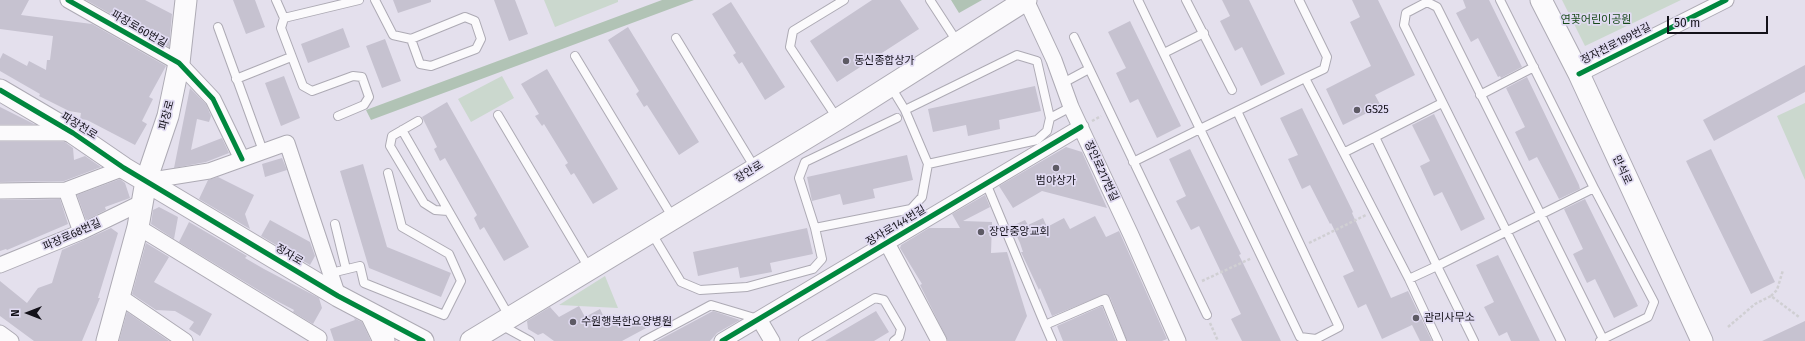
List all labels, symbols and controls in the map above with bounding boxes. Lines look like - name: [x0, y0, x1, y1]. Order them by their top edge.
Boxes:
- street label: 파장로60번길: [109, 8, 169, 50]
- scale bar: [1669, 8, 1770, 34]
- park label: 연꽃어린이공원: [1561, 13, 1631, 27]
- text: 50 m: [1674, 16, 1700, 30]
- street label: 정자천로189번길: [1579, 21, 1653, 67]
- place label: 동신종합상가: [854, 54, 915, 68]
- marker: 동신종합상가: [841, 56, 851, 66]
- street label: 파장로: [157, 99, 177, 131]
- place label: GS25: [1365, 103, 1389, 117]
- marker: GS25: [1352, 105, 1362, 115]
- street label: 파장천로: [58, 110, 100, 142]
- street label: 장안로217번길: [1081, 139, 1121, 203]
- street label: 만석로: [1610, 153, 1634, 187]
- street label: 장안로: [733, 159, 765, 185]
- marker: 범야상가: [1051, 163, 1061, 173]
- place label: 범야상가: [1036, 174, 1076, 188]
- street label: 정자로144번길: [864, 203, 928, 249]
- street label: 파장로68번길: [41, 216, 103, 254]
- place label: 장안중앙교회: [989, 225, 1050, 239]
- marker: 장안중앙교회: [976, 227, 986, 237]
- street label: 정자로: [273, 242, 305, 268]
- north arrow: [8, 293, 48, 333]
- text: N: [9, 309, 22, 317]
- place label: 관리사무소: [1424, 311, 1475, 325]
- marker: 관리사무소: [1411, 313, 1421, 323]
- place label: 수원행복한요양병원: [581, 315, 672, 329]
- marker: 수원행복한요양병원: [568, 317, 578, 327]

